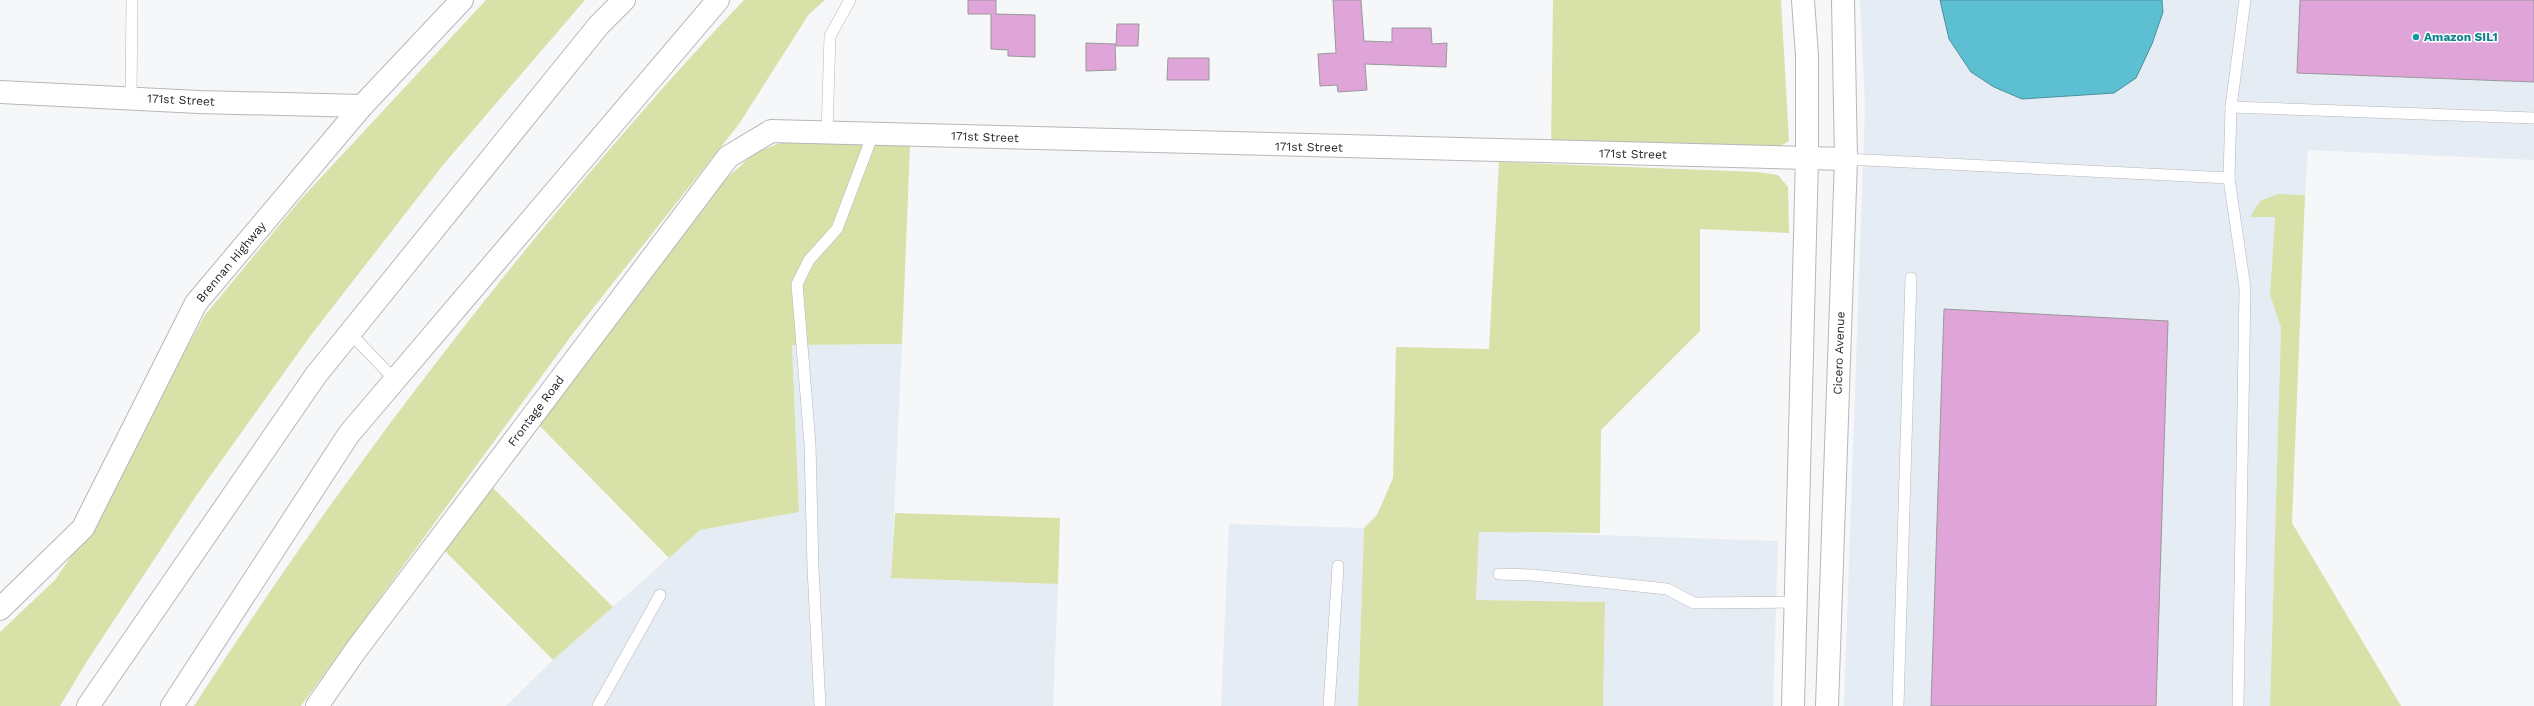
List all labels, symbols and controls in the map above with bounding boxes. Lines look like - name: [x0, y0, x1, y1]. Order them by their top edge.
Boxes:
- place label: Amazon SIL1: [2424, 30, 2498, 44]
- marker: Amazon SIL1: [2411, 32, 2421, 42]
- street label: 171st Street: [147, 91, 215, 109]
- street label: 171st Street: [951, 129, 1019, 145]
- street label: 171st Street: [1275, 139, 1343, 155]
- street label: 171st Street: [1599, 146, 1667, 162]
- street label: Brennan Highway: [193, 218, 269, 305]
- street label: Cicero Avenue: [1831, 311, 1847, 395]
- street label: Frontage Road: [505, 373, 567, 449]

